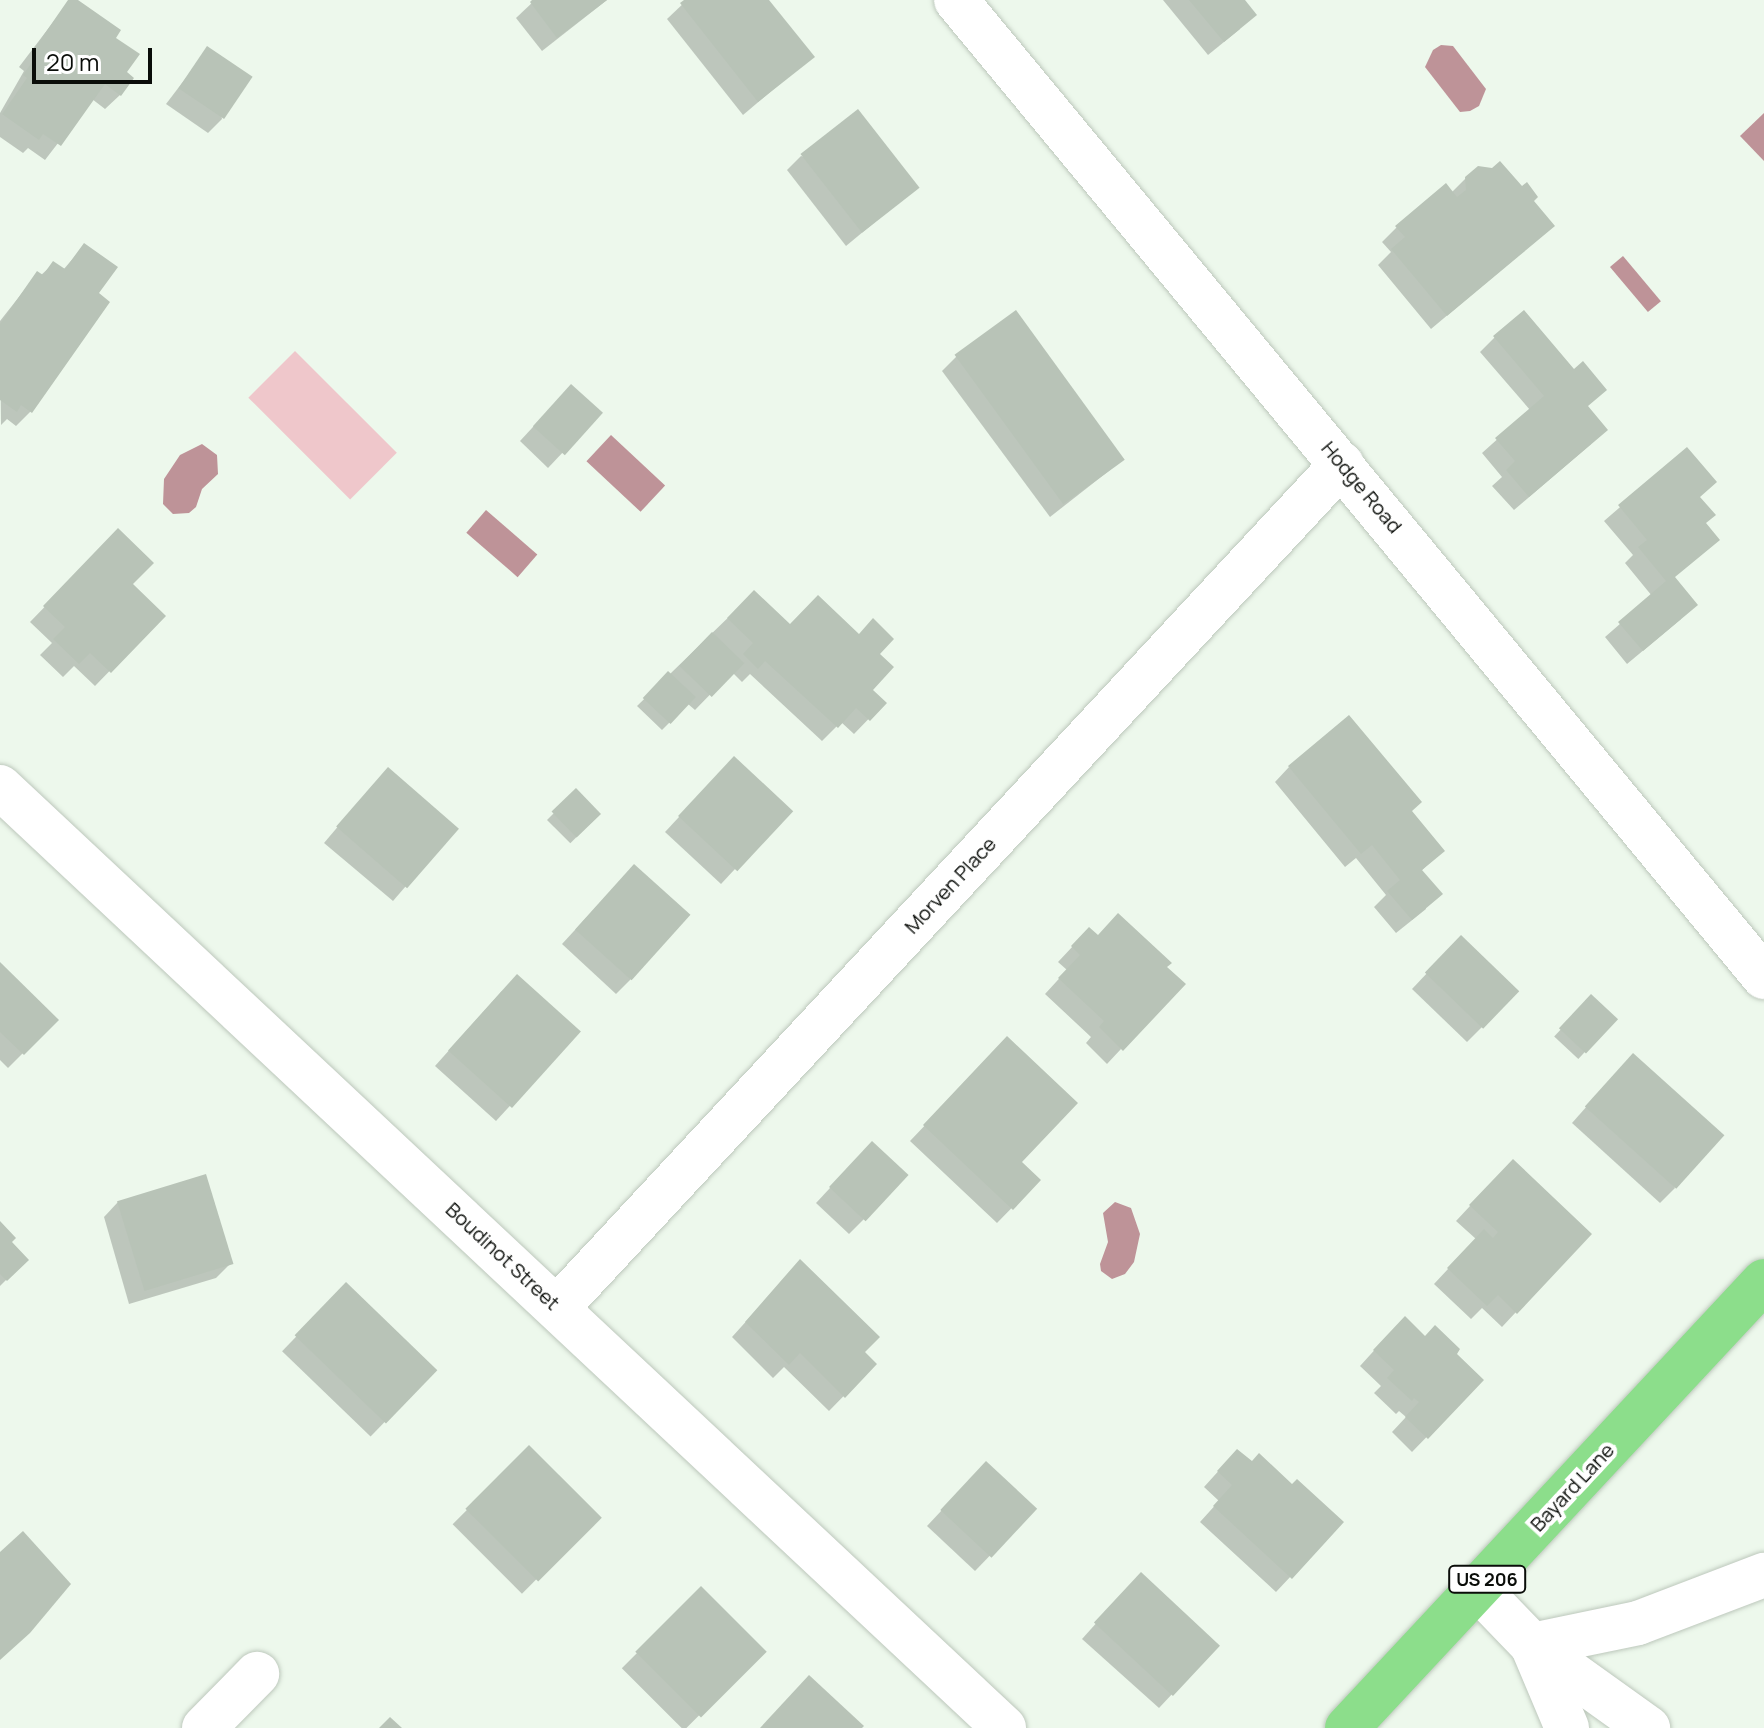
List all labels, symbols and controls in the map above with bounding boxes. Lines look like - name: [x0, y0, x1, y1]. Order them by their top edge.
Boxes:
- scale bar: [36, 32, 156, 82]
- text: 20 m: [46, 45, 99, 78]
- street label: Hodge Road: [1317, 436, 1407, 538]
- street label: Morven Place: [899, 832, 1001, 938]
- street label: Boudinot Street: [441, 1197, 565, 1315]
- street label: Bayard Lane: [1525, 1438, 1619, 1536]
- road number: US 206: [1447, 1565, 1527, 1593]

